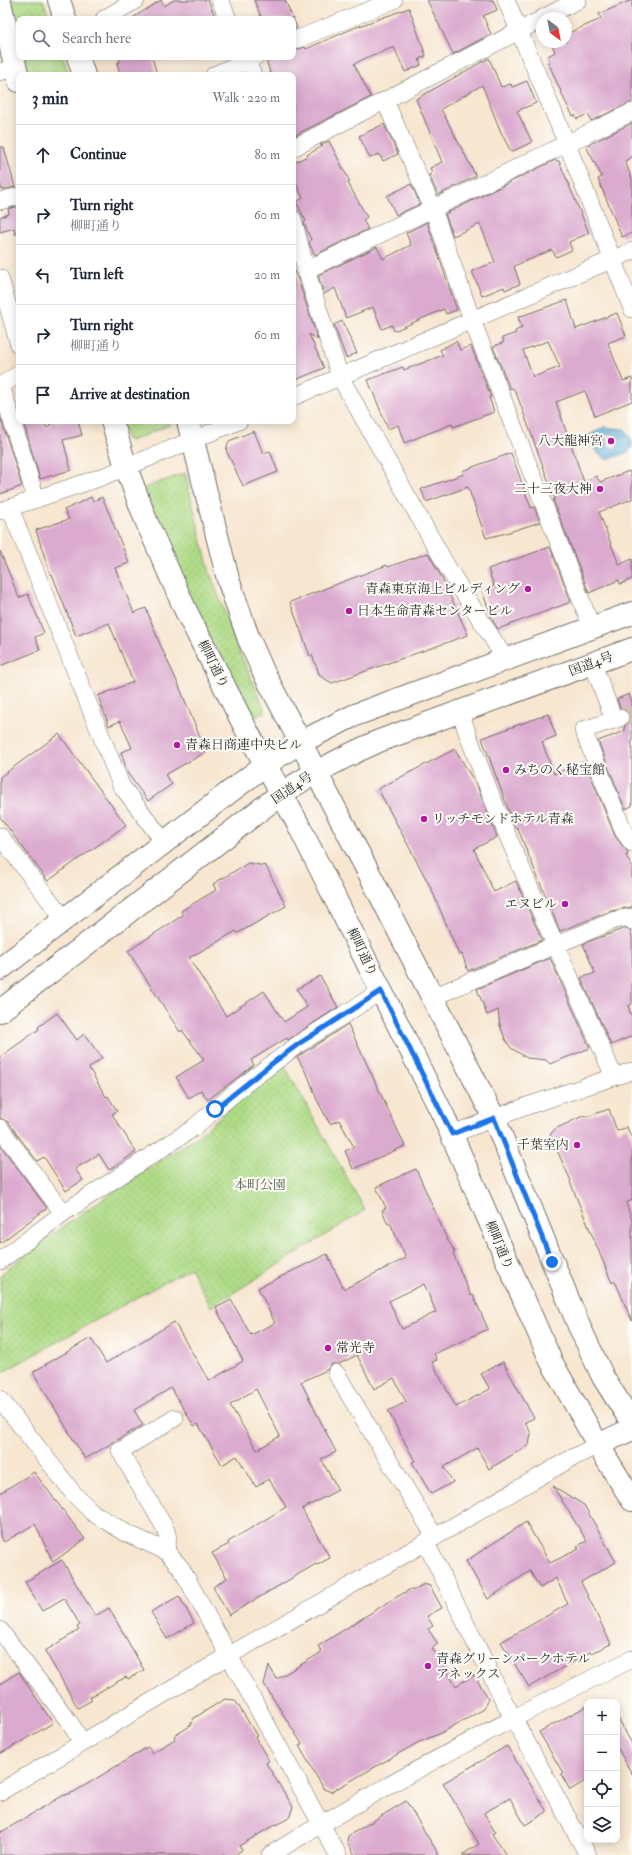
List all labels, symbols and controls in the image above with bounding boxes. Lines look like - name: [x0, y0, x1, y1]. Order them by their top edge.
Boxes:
- north arrow: [536, 12, 572, 48]
- search box: [16, 16, 296, 60]
- icon: search: [30, 27, 52, 49]
- text: Search here: [62, 29, 131, 48]
- text: 3 min: [32, 88, 69, 109]
- text: Walk · 220 m: [212, 90, 280, 106]
- icon: ahead: [32, 144, 54, 166]
- text: Continue: [70, 145, 126, 164]
- text: 80 m: [254, 147, 280, 163]
- text: Turn right: [70, 196, 133, 215]
- icon: right: [32, 204, 54, 226]
- text: 60 m: [254, 207, 280, 223]
- text: 柳町通り: [70, 218, 122, 234]
- icon: left: [32, 264, 54, 286]
- text: Turn left: [70, 265, 124, 284]
- text: 20 m: [254, 267, 280, 283]
- text: Turn right: [70, 316, 133, 335]
- icon: right: [32, 324, 54, 346]
- text: 60 m: [254, 327, 280, 343]
- text: 柳町通り: [70, 338, 122, 354]
- icon: arrive: [32, 384, 54, 406]
- text: Arrive at destination: [70, 385, 190, 404]
- place label: 八大龍神宮: [538, 433, 603, 449]
- marker: 八大龍神宮: [606, 436, 616, 446]
- place label: 二十三夜大神: [514, 481, 592, 497]
- marker: 二十三夜大神: [595, 484, 605, 494]
- place label: 青森東京海上ビルディング: [365, 581, 520, 597]
- marker: 青森東京海上ビルディング: [523, 584, 533, 594]
- place label: 日本生命青森センタービル: [357, 603, 512, 619]
- marker: 日本生命青森センタービル: [344, 606, 354, 616]
- street label: 柳町通り: [194, 637, 232, 691]
- street label: 国道4号: [567, 649, 615, 679]
- place label: 青森日商連中央ビル: [185, 737, 302, 753]
- marker: 青森日商連中央ビル: [172, 740, 182, 750]
- place label: みちのく秘宝館: [514, 762, 605, 778]
- marker: みちのく秘宝館: [501, 765, 511, 775]
- street label: 国道4号: [268, 769, 316, 807]
- place label: リッチモンドホテル青森: [432, 811, 574, 827]
- marker: リッチモンドホテル青森: [419, 814, 429, 824]
- place label: エヌビル: [505, 896, 557, 912]
- marker: エヌビル: [560, 899, 570, 909]
- street label: 柳町通り: [343, 925, 381, 979]
- route start: [206, 1100, 224, 1118]
- place label: 千葉室内: [517, 1137, 569, 1153]
- marker: 千葉室内: [572, 1140, 582, 1150]
- park label: 本町公園: [234, 1177, 286, 1193]
- street label: 柳町通り: [481, 1218, 517, 1272]
- route end: [543, 1253, 561, 1271]
- place label: 常光寺: [336, 1340, 375, 1356]
- marker: 常光寺: [323, 1343, 333, 1353]
- place label: 青森グリーンパークホテル アネックス: [436, 1651, 590, 1682]
- marker: 青森グリーンパークホテル アネックス: [423, 1661, 433, 1671]
- map controls: [584, 1699, 620, 1843]
- button: +: [584, 1699, 620, 1735]
- button: −: [584, 1735, 620, 1771]
- button: locate: [584, 1771, 620, 1807]
- button: layers: [584, 1807, 620, 1843]

